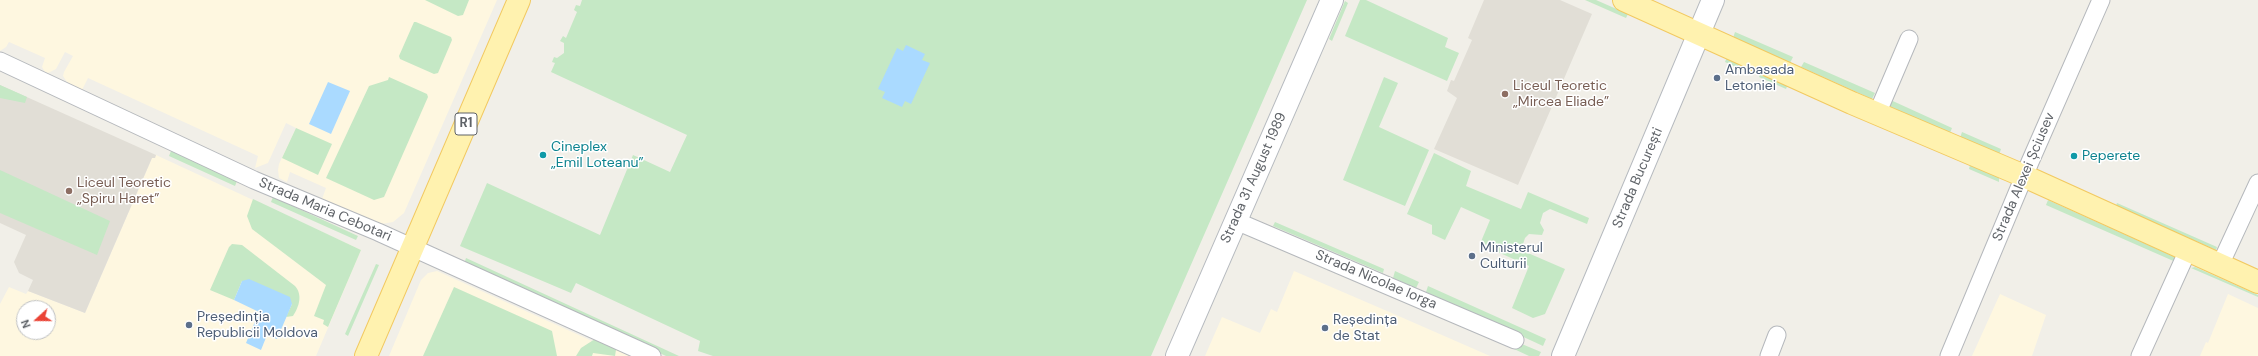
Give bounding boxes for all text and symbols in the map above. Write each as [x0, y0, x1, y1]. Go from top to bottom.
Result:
place label: Ambasada Letoniei [1725, 62, 1794, 94]
marker: Ambasada Letoniei [1712, 73, 1722, 83]
place label: Liceul Teoretic „Mircea Eliade” [1513, 78, 1609, 110]
marker: Liceul Teoretic „Mircea Eliade” [1500, 89, 1510, 99]
street label: Strada 31 August 1989 [1218, 110, 1290, 246]
street label: Strada Alexei Șciusev [1989, 110, 2059, 244]
road number: R1 [455, 113, 477, 135]
street label: Strada București [1609, 125, 1667, 231]
place label: Cineplex „Emil Loteanu” [551, 139, 644, 172]
place label: Peperete [2082, 148, 2140, 164]
marker: Cineplex „Emil Loteanu” [538, 150, 548, 160]
marker: Peperete [2069, 151, 2079, 161]
street label: Strada Maria Cebotari [256, 174, 394, 246]
place label: Liceul Teoretic „Spiru Haret” [77, 175, 171, 208]
marker: Liceul Teoretic „Spiru Haret” [64, 186, 74, 196]
place label: Ministerul Culturii [1480, 240, 1543, 272]
street label: Strada Nicolae Iorga [1313, 247, 1439, 313]
marker: Ministerul Culturii [1467, 251, 1477, 261]
north arrow [16, 300, 56, 340]
place label: Președinția Republicii Moldova [197, 309, 318, 342]
place label: Reședința de Stat [1333, 312, 1397, 344]
text: N [18, 318, 34, 330]
marker: Președinția Republicii Moldova [184, 320, 194, 330]
marker: Reședința de Stat [1320, 323, 1330, 333]

